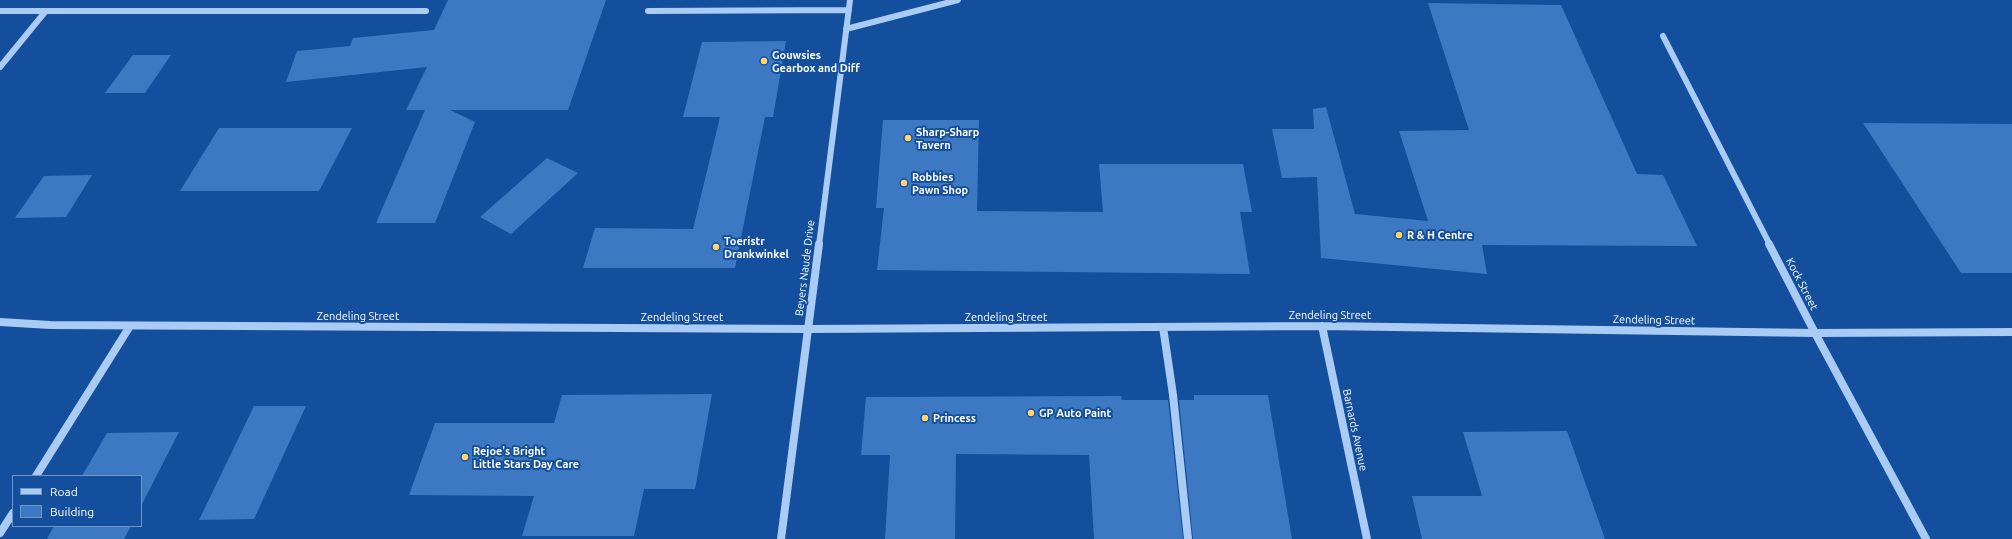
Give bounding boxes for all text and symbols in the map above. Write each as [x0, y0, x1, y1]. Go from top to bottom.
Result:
place label: Gouwsies Gearbox and Diff [772, 48, 860, 74]
marker: Gouwsies Gearbox and Diff [759, 56, 769, 66]
place label: Sharp-Sharp Tavern [916, 125, 979, 151]
marker: Sharp-Sharp Tavern [903, 133, 913, 143]
place label: Robbies Pawn Shop [912, 170, 968, 196]
marker: Robbies Pawn Shop [899, 178, 909, 188]
street label: Beyers Naude Drive [793, 219, 817, 317]
place label: R & H Centre [1407, 228, 1473, 242]
marker: R & H Centre [1394, 230, 1404, 240]
place label: Toeristr Drankwinkel [724, 234, 789, 260]
marker: Toeristr Drankwinkel [711, 242, 721, 252]
street label: Kock Street [1783, 256, 1821, 312]
street label: Zendeling Street [1289, 308, 1371, 322]
street label: Zendeling Street [317, 309, 399, 323]
street label: Zendeling Street [641, 310, 723, 324]
street label: Zendeling Street [965, 310, 1047, 324]
street label: Zendeling Street [1613, 313, 1695, 327]
street label: Barnards Avenue [1340, 388, 1370, 472]
place label: GP Auto Paint [1039, 406, 1111, 420]
marker: GP Auto Paint [1026, 408, 1036, 418]
place label: Princess [933, 411, 976, 425]
marker: Princess [920, 413, 930, 423]
place label: Rejoe's Bright Little Stars Day Care [473, 444, 579, 470]
marker: Rejoe's Bright Little Stars Day Care [460, 452, 470, 462]
legend [12, 475, 142, 527]
text: Road [50, 485, 78, 498]
text: Building [50, 505, 94, 518]

